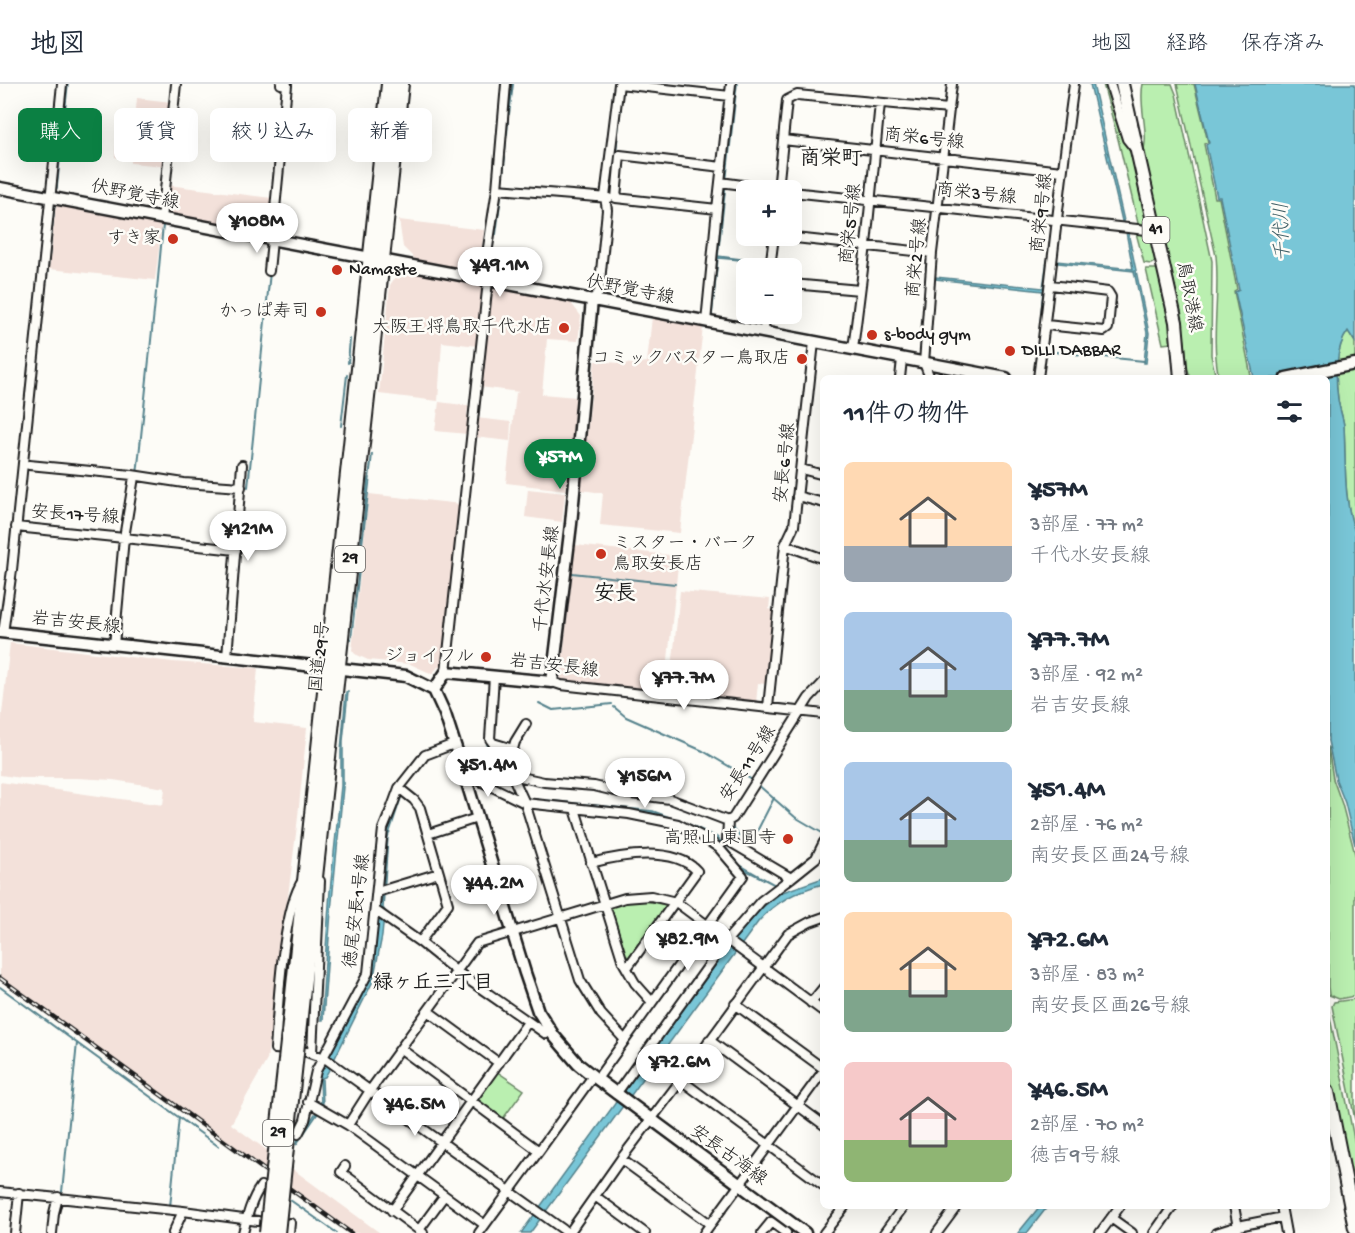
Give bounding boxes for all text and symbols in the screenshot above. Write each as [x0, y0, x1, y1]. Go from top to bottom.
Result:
text: 地図 [30, 30, 86, 63]
text: 地図 [1091, 33, 1133, 58]
text: 経路 [1166, 33, 1208, 58]
text: 保存済み [1241, 33, 1325, 58]
chip: 購入 [18, 108, 102, 162]
chip: 賃貸 [114, 108, 198, 162]
chip: 絞り込み [210, 108, 336, 162]
chip: 新着 [348, 108, 432, 162]
street label: 商栄6号線 [883, 124, 966, 155]
district label: 商栄町 [800, 146, 863, 173]
street label: 商栄9号線 [1027, 172, 1058, 254]
street label: 伏野覚寺線 [89, 176, 181, 215]
street label: 商栄3号線 [934, 179, 1018, 210]
map controls [736, 180, 802, 324]
button: + [736, 180, 802, 246]
street label: 商栄5号線 [836, 182, 867, 266]
water label: 千代川 [1270, 202, 1297, 262]
pin: ¥108M [215, 203, 299, 254]
text: ¥108M [230, 211, 284, 234]
street label: 商栄2号線 [903, 217, 932, 299]
road number: 41 [1142, 217, 1170, 243]
place label: すき家 [107, 228, 161, 250]
marker: すき家 [166, 232, 180, 246]
pin: ¥49.1M [451, 247, 549, 298]
text: ¥49.1M [472, 255, 529, 278]
button: − [736, 258, 802, 324]
street label: 鳥取港線 [1171, 259, 1206, 334]
place label: Namaste [349, 260, 417, 281]
marker: Namaste [330, 263, 344, 277]
street label: 伏野覚寺線 [584, 271, 676, 310]
place label: かっぱ寿司 [219, 301, 309, 323]
marker: かっぱ寿司 [314, 305, 328, 319]
place label: 大阪王将鳥取千代水店 [372, 317, 552, 339]
marker: 大阪王将鳥取千代水店 [557, 321, 571, 335]
place label: s-body gym [884, 325, 971, 346]
marker: s-body gym [865, 328, 879, 342]
place label: DILLI DABBAR [1021, 341, 1121, 362]
marker: DILLI DABBAR [1003, 344, 1017, 358]
place label: コミックバスター鳥取店 [592, 348, 790, 370]
marker: コミックバスター鳥取店 [795, 352, 809, 366]
icon: filters [1273, 395, 1306, 428]
text: 11件の物件 [844, 401, 969, 432]
street label: 安長6号線 [770, 421, 801, 504]
pin: ¥57M [524, 439, 596, 490]
text: ¥57M [538, 447, 582, 470]
text: ¥57M [1030, 476, 1087, 507]
icon: home [892, 486, 964, 558]
street label: 安長17号線 [30, 501, 120, 530]
pin: ¥121M [206, 511, 290, 562]
text: 3部屋 · 77 m² [1030, 515, 1144, 538]
text: ¥121M [223, 519, 273, 542]
street label: 千代水安長線 [530, 524, 565, 634]
place label: ミスター・バーク 鳥取安長店 [613, 534, 757, 576]
road number: 29 [335, 546, 365, 572]
text: 千代水安長線 [1030, 546, 1150, 569]
marker: ミスター・バーク 鳥取安長店 [594, 547, 608, 561]
district label: 安長 [594, 581, 636, 608]
street label: 岩吉安長線 [30, 608, 122, 639]
street label: 国道29号 [306, 620, 335, 694]
text: ¥77.7M [1030, 626, 1109, 657]
icon: home [892, 636, 964, 708]
place label: ジョイフル [385, 647, 474, 668]
marker: ジョイフル [479, 650, 493, 664]
street label: 岩吉安長線 [508, 650, 600, 683]
pin: ¥77.7M [635, 660, 733, 711]
text: 3部屋 · 92 m² [1030, 665, 1143, 688]
text: ¥77.7M [654, 668, 714, 691]
text: 岩吉安長線 [1030, 696, 1130, 719]
street label: 安長11号線 [716, 721, 781, 806]
pin: ¥51.4M [439, 747, 537, 798]
text: ¥51.4M [459, 755, 517, 778]
pin: ¥156M [603, 758, 687, 809]
text: ¥156M [619, 766, 671, 789]
text: ¥51.4M [1030, 776, 1105, 807]
icon: home [892, 786, 964, 858]
text: 2部屋 · 76 m² [1030, 815, 1143, 838]
place label: 高照山 東圓寺 [664, 828, 776, 850]
marker: 高照山 東圓寺 [781, 832, 795, 846]
text: 南安長区画24号線 [1030, 846, 1189, 869]
street label: 徳尾安長1号線 [340, 852, 375, 969]
pin: ¥44.2M [445, 865, 543, 916]
text: ¥44.2M [465, 873, 523, 896]
pin: ¥82.9M [639, 921, 737, 972]
text: ¥72.6M [1030, 926, 1108, 957]
text: ¥82.9M [658, 929, 718, 952]
icon: home [892, 936, 964, 1008]
text: 3部屋 · 83 m² [1030, 965, 1144, 988]
district label: 緑ヶ丘三丁目 [373, 972, 493, 996]
text: 南安長区画26号線 [1030, 996, 1190, 1019]
pin: ¥72.6M [631, 1044, 729, 1095]
text: ¥72.6M [650, 1052, 710, 1075]
text: ¥46.5M [1030, 1076, 1107, 1107]
pin: ¥46.5M [366, 1086, 464, 1137]
icon: home [892, 1086, 964, 1158]
text: ¥46.5M [385, 1094, 445, 1117]
text: 2部屋 · 70 m² [1030, 1115, 1144, 1138]
road number: 29 [263, 1120, 293, 1146]
street label: 安長古海線 [685, 1120, 771, 1191]
text: 徳吉9号線 [1030, 1146, 1120, 1169]

